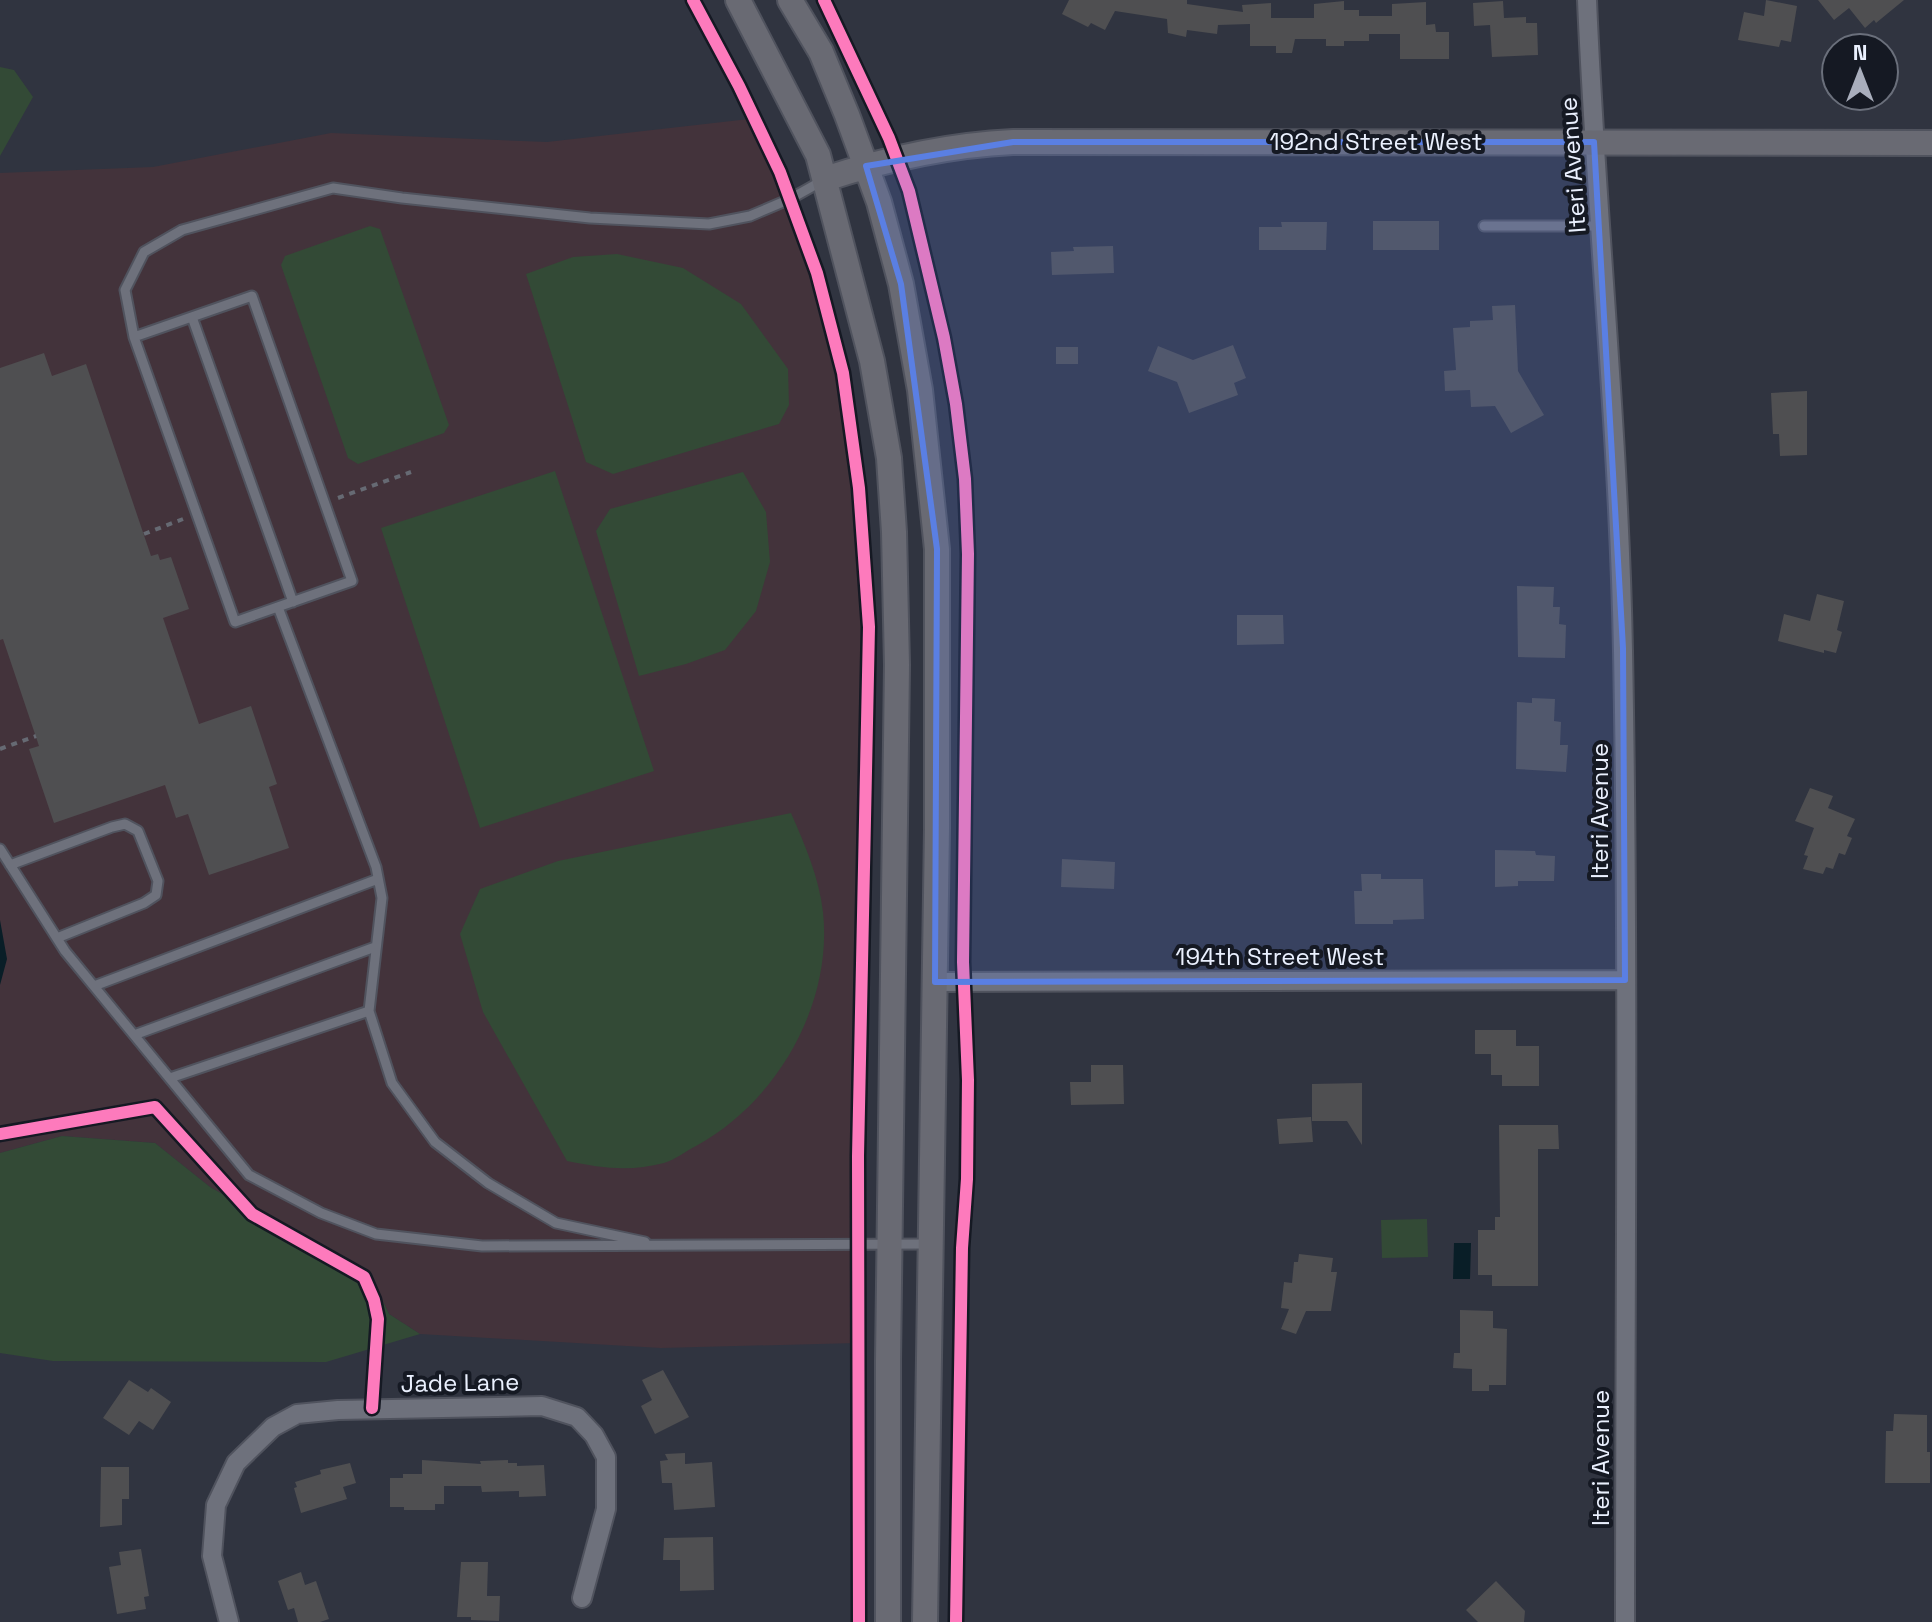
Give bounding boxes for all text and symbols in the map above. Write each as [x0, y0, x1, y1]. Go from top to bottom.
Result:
north arrow [1820, 32, 1900, 112]
text: N [1853, 38, 1867, 66]
street label: Iteri Avenue [1552, 96, 1593, 234]
street label: 192nd Street West [1269, 126, 1483, 157]
street label: Iteri Avenue [1584, 743, 1615, 879]
street label: 194th Street West [1175, 941, 1385, 972]
street label: Jade Lane [400, 1366, 520, 1399]
street label: Iteri Avenue [1585, 1390, 1616, 1526]

